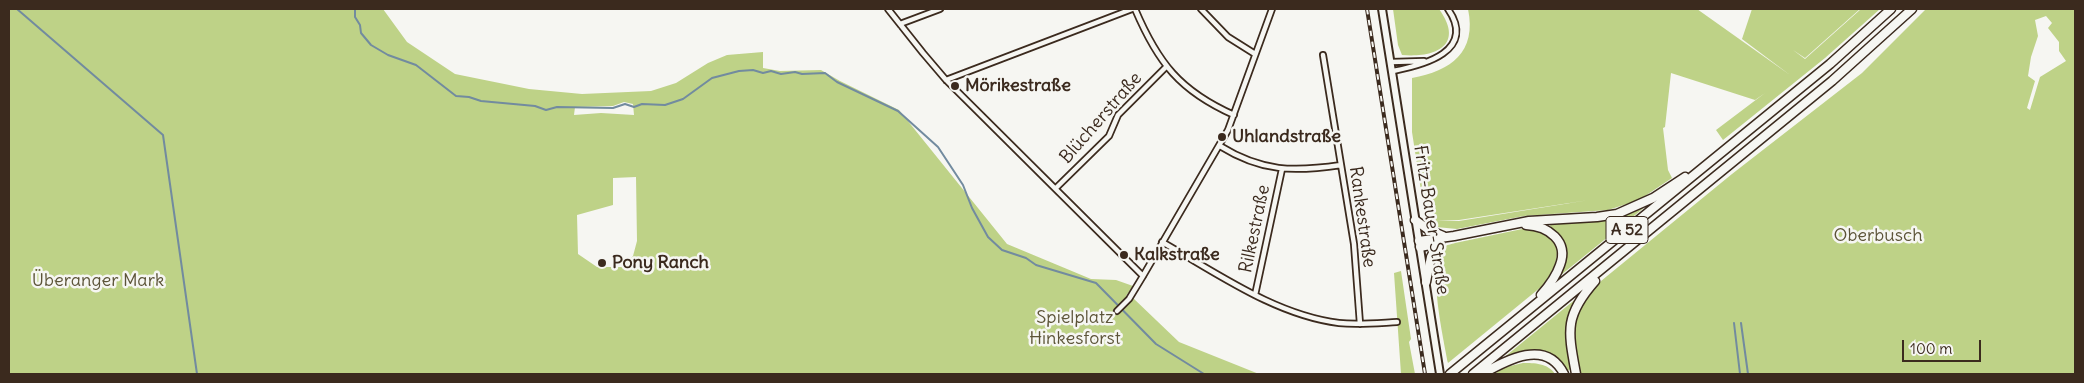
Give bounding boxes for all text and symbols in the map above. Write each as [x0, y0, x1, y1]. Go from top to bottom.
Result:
street label: Blücherstraße [1055, 68, 1147, 168]
place label: Mörikestraße [965, 75, 1071, 97]
marker: Mörikestraße [949, 80, 961, 92]
place label: Uhlandstraße [1232, 126, 1341, 148]
marker: Uhlandstraße [1216, 131, 1228, 143]
street label: Fritz-Bauer-Straße [1409, 144, 1453, 296]
street label: Rankestraße [1344, 165, 1380, 269]
street label: Rilkestraße [1235, 183, 1275, 275]
road number: A 52 [1606, 216, 1648, 244]
park label: Oberbusch [1833, 225, 1923, 247]
place label: Kalkstraße [1134, 244, 1220, 266]
marker: Kalkstraße [1118, 249, 1130, 261]
place label: Pony Ranch [612, 252, 709, 274]
marker: Pony Ranch [596, 257, 608, 269]
park label: Überanger Mark [32, 270, 164, 292]
park label: Spielplatz Hinkesforst [1029, 307, 1121, 350]
scale bar [1904, 330, 1983, 362]
text: 100 m [1910, 339, 1952, 358]

